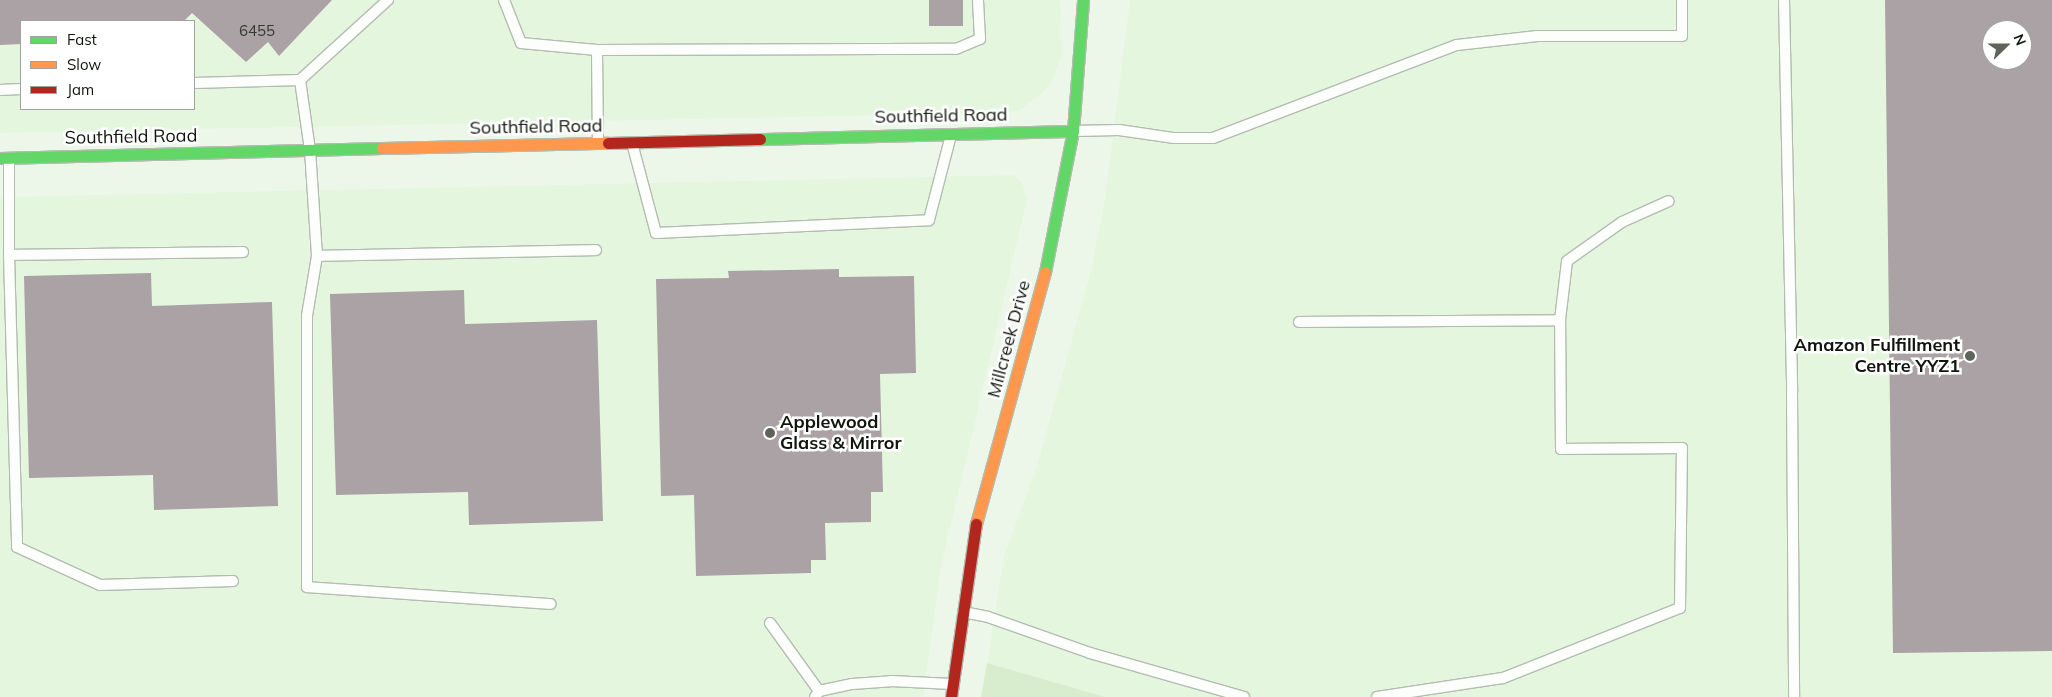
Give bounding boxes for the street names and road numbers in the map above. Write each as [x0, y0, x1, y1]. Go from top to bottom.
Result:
street label: Southfield Road [874, 104, 1008, 128]
street label: Southfield Road [469, 115, 603, 139]
street label: Southfield Road [64, 125, 198, 149]
street label: Millcreek Drive [983, 278, 1035, 400]

